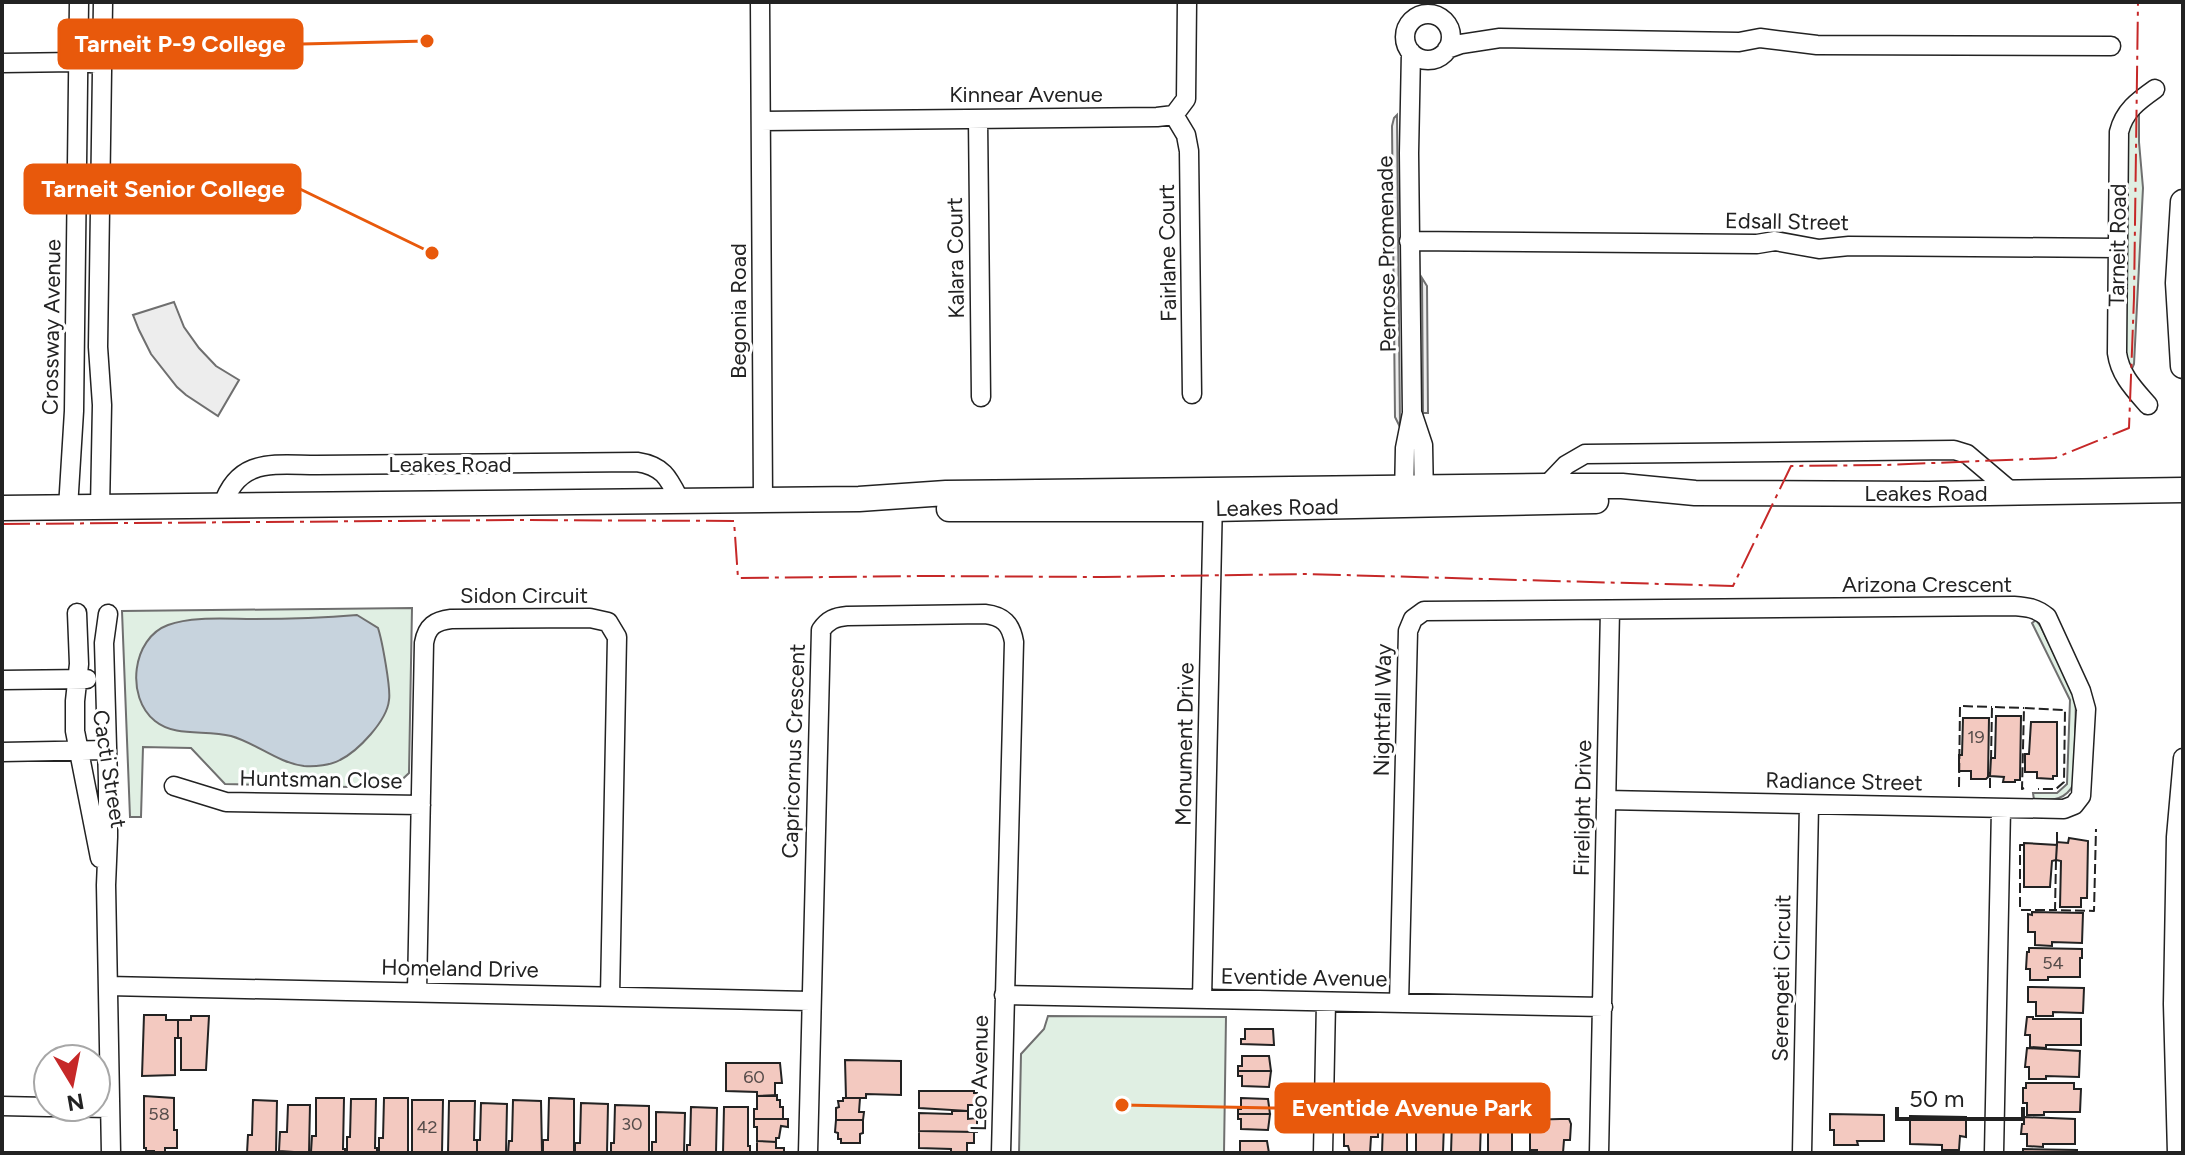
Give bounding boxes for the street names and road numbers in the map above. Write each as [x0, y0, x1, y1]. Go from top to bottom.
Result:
street label: Kinnear Avenue [949, 81, 1103, 108]
street label: Penrose Promenade [1371, 155, 1402, 353]
street label: Tarneit Road [2103, 183, 2132, 307]
street label: Fairlane Court [1153, 184, 1182, 322]
street label: Kalara Court [941, 197, 970, 319]
street label: Edsall Street [1725, 207, 1849, 236]
street label: Crossway Avenue [36, 239, 67, 415]
street label: Begonia Road [725, 243, 752, 379]
street label: Leakes Road [388, 451, 512, 478]
street label: Leakes Road [1864, 480, 1988, 507]
street label: Leakes Road [1215, 493, 1339, 522]
street label: Arizona Crescent [1842, 571, 2012, 598]
street label: Sidon Circuit [460, 582, 588, 609]
street label: Capricornus Crescent [776, 643, 811, 859]
street label: Nightfall Way [1368, 643, 1397, 777]
street label: Monument Drive [1170, 662, 1199, 826]
street label: Cacti Street [87, 708, 132, 830]
street label: Firelight Drive [1568, 740, 1597, 876]
street label: Huntsman Close [239, 765, 403, 794]
street label: Radiance Street [1765, 767, 1923, 796]
street label: Serengeti Circuit [1767, 894, 1796, 1062]
street label: Homeland Drive [381, 954, 539, 983]
street label: Eventide Avenue [1220, 963, 1388, 992]
street label: Leo Avenue [965, 1015, 994, 1131]

